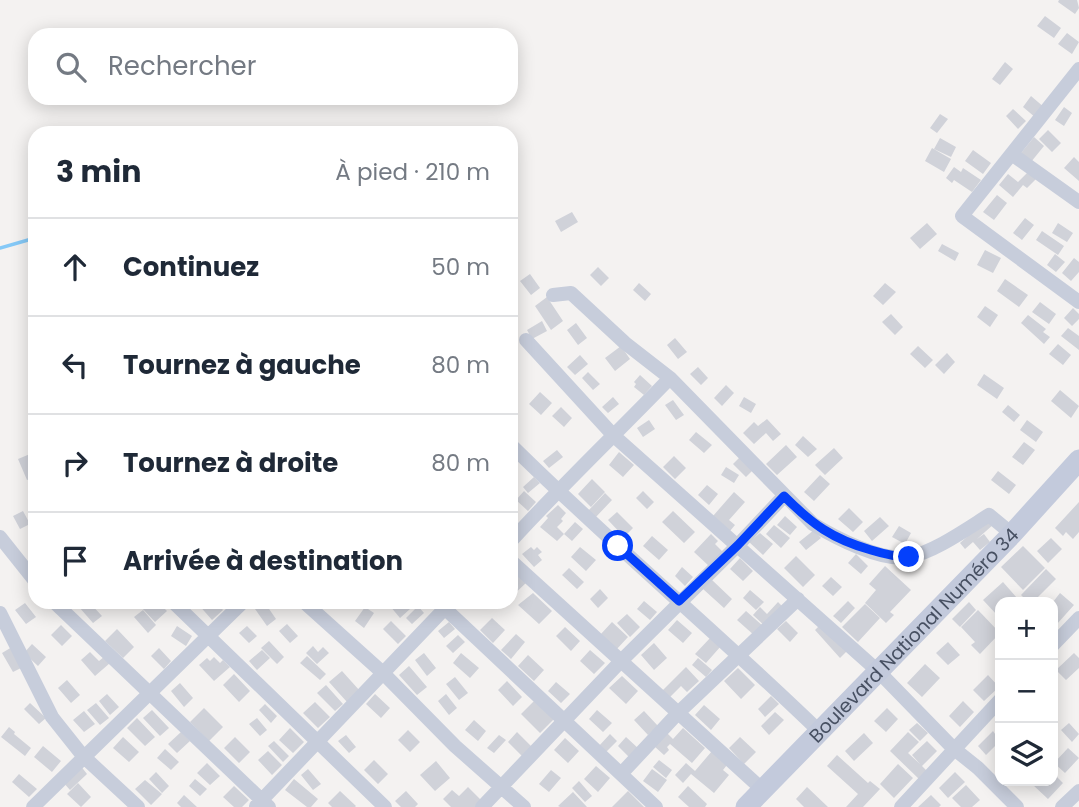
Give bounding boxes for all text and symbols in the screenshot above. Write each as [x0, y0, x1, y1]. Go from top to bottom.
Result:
search box [28, 28, 518, 105]
icon: search [52, 48, 90, 86]
text: Rechercher [108, 48, 256, 84]
text: 3 min [56, 150, 141, 193]
text: À pied · 210 m [335, 156, 490, 188]
icon: ahead [56, 248, 94, 286]
text: Continuez [123, 249, 259, 285]
text: 50 m [431, 251, 490, 283]
icon: left [56, 346, 94, 384]
text: Tournez à gauche [123, 347, 361, 383]
text: 80 m [431, 349, 490, 381]
icon: right [56, 444, 94, 482]
text: Tournez à droite [123, 445, 338, 481]
text: 80 m [431, 447, 490, 479]
street label: Boulevard National Numéro 34 [803, 522, 1024, 748]
route start [602, 530, 633, 561]
route end [893, 541, 924, 572]
icon: arrive [56, 542, 94, 580]
text: Arrivée à destination [123, 543, 403, 579]
map controls [995, 597, 1058, 786]
button: + [995, 597, 1058, 660]
button: − [995, 660, 1058, 723]
button: layers [995, 723, 1058, 786]

